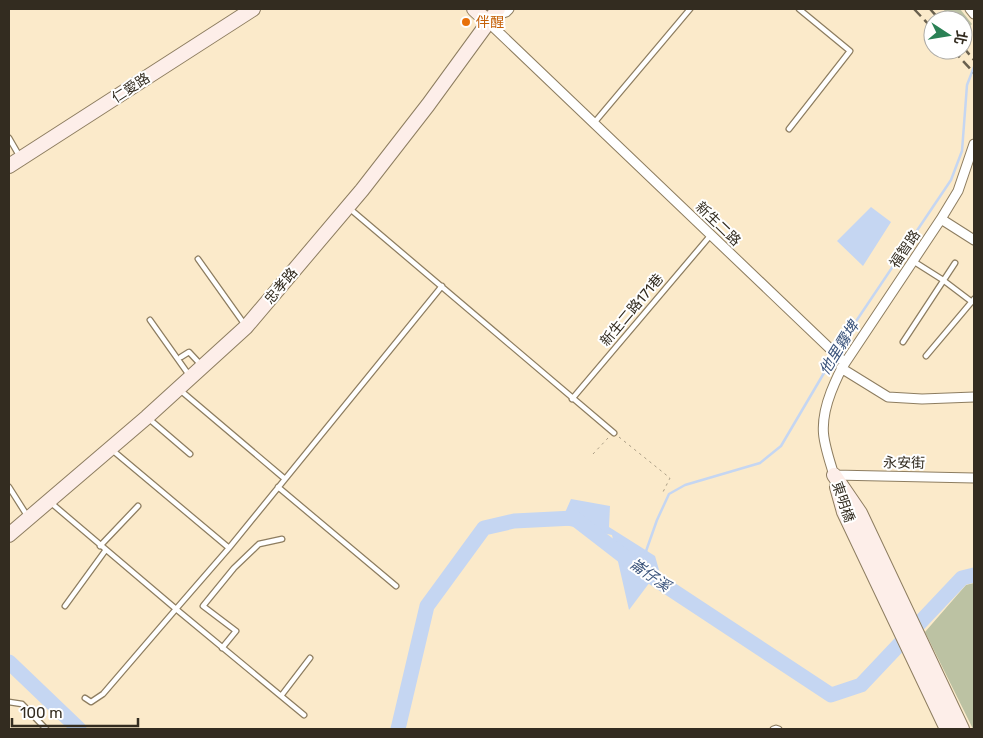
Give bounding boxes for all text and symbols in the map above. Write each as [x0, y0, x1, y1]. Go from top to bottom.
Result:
north arrow [923, 10, 973, 60]
place label: 伴醒 [476, 14, 504, 31]
marker: 伴醒 [460, 16, 472, 28]
text: 北 [950, 29, 970, 46]
street label: 仁愛路 [109, 69, 153, 107]
street label: 新生二路 [692, 198, 744, 250]
street label: 福智路 [886, 227, 924, 271]
street label: 忠孝路 [261, 264, 301, 308]
street label: 新生二路171巷 [597, 270, 667, 350]
water label: 他里霧埤 [815, 316, 864, 378]
street label: 永安街 [883, 454, 925, 472]
street label: 東明橋 [828, 479, 858, 525]
water label: 崙仔溪 [626, 555, 675, 596]
scale bar [12, 696, 139, 728]
text: 100 m [20, 704, 62, 722]

